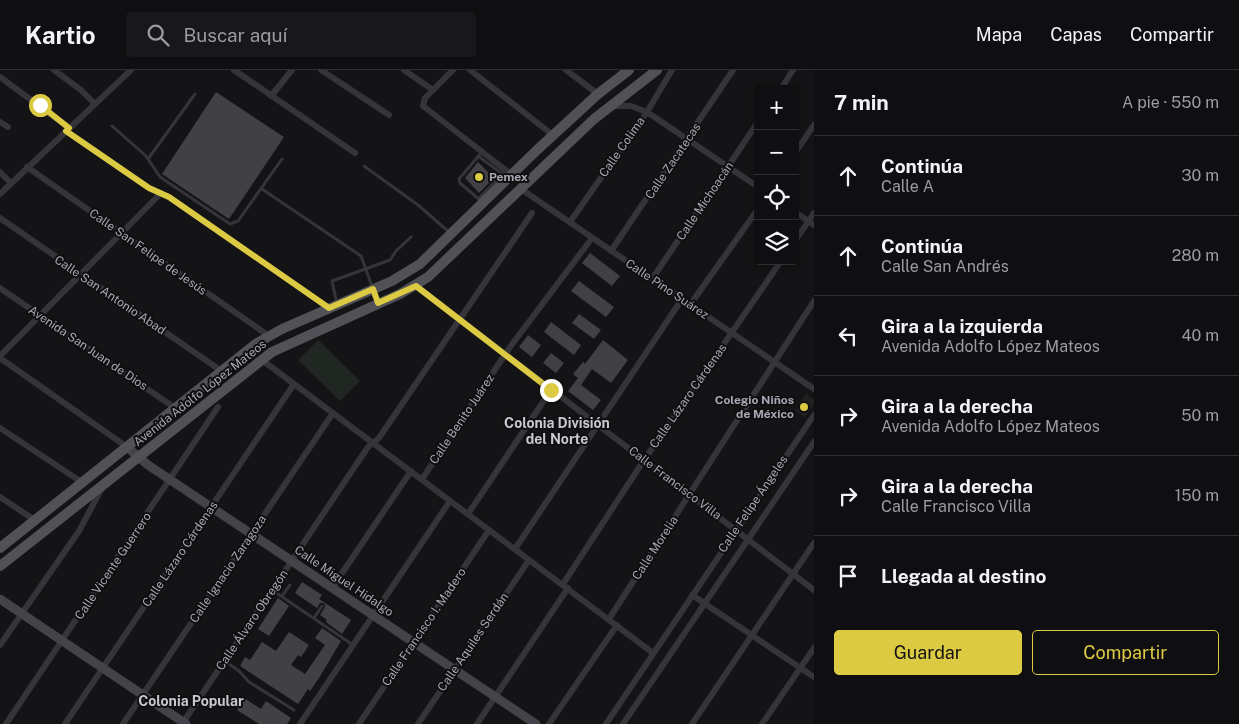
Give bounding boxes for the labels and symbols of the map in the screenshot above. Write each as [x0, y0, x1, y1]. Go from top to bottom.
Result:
route start [29, 94, 52, 117]
street label: Calle Colima [596, 114, 648, 180]
street label: Calle Zacatecas [642, 120, 704, 202]
street label: Calle Michoacán [674, 159, 736, 243]
place label: Pemex [489, 170, 528, 184]
marker: Pemex [473, 171, 485, 183]
street label: Calle San Felipe de Jesús [87, 206, 209, 298]
street label: Calle San Antonio Abad [52, 253, 168, 337]
street label: Calle Pino Suárez [623, 256, 711, 322]
street label: Avenida San Juan de Dios [26, 303, 150, 393]
street label: Avenida Adolfo López Mateos [131, 337, 269, 449]
street label: Calle Lázaro Cárdenas [647, 341, 729, 451]
street label: Calle Benito Juárez [427, 371, 497, 467]
route end [540, 379, 563, 402]
place label: Colegio Niños de México [715, 393, 794, 421]
marker: Colegio Niños de México [798, 401, 810, 413]
district label: Colonia División del Norte [504, 415, 610, 447]
street label: Calle Francisco Villa [626, 444, 724, 522]
street label: Calle Felipe Ángeles [715, 453, 791, 555]
street label: Calle Lázaro Cárdenas [139, 499, 221, 609]
street label: Calle Vicente Guerrero [72, 510, 154, 622]
street label: Calle Ignacio Zaragoza [187, 513, 269, 625]
street label: Calle Morelia [629, 514, 681, 582]
street label: Calle Miguel Hidalgo [292, 543, 396, 619]
street label: Calle Francisco I. Madero [379, 565, 469, 689]
street label: Calle Álvaro Obregón [213, 567, 291, 673]
street label: Calle Aquiles Serdán [435, 590, 511, 694]
district label: Colonia Popular [138, 693, 244, 709]

